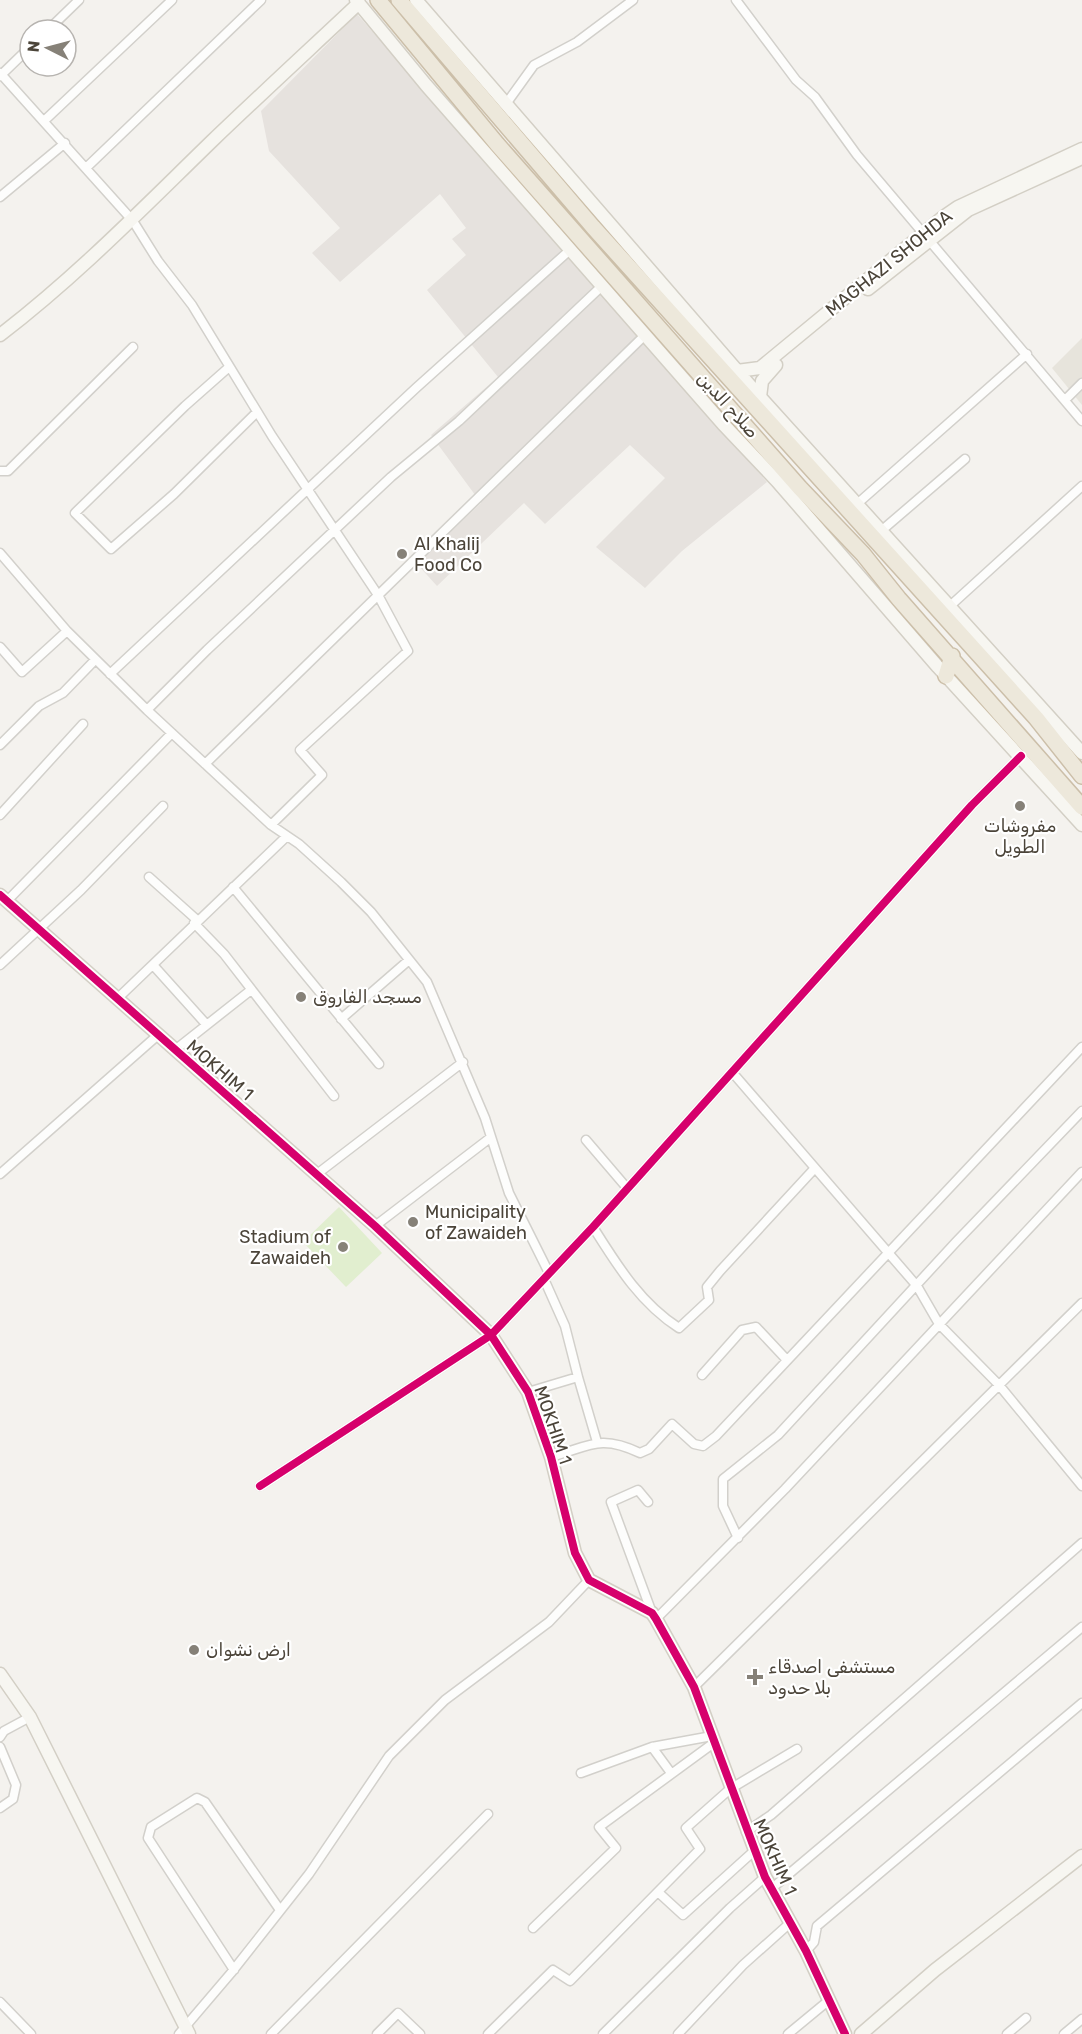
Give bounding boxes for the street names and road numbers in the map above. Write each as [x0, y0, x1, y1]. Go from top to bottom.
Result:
street label: MAGHAZI SHOHDA [821, 205, 957, 321]
street label: صلاح الدين [692, 367, 763, 443]
street label: MOKHIM 1 [182, 1035, 258, 1105]
street label: MOKHIM 1 [529, 1383, 577, 1467]
street label: MOKHIM 1 [748, 1815, 802, 1899]

